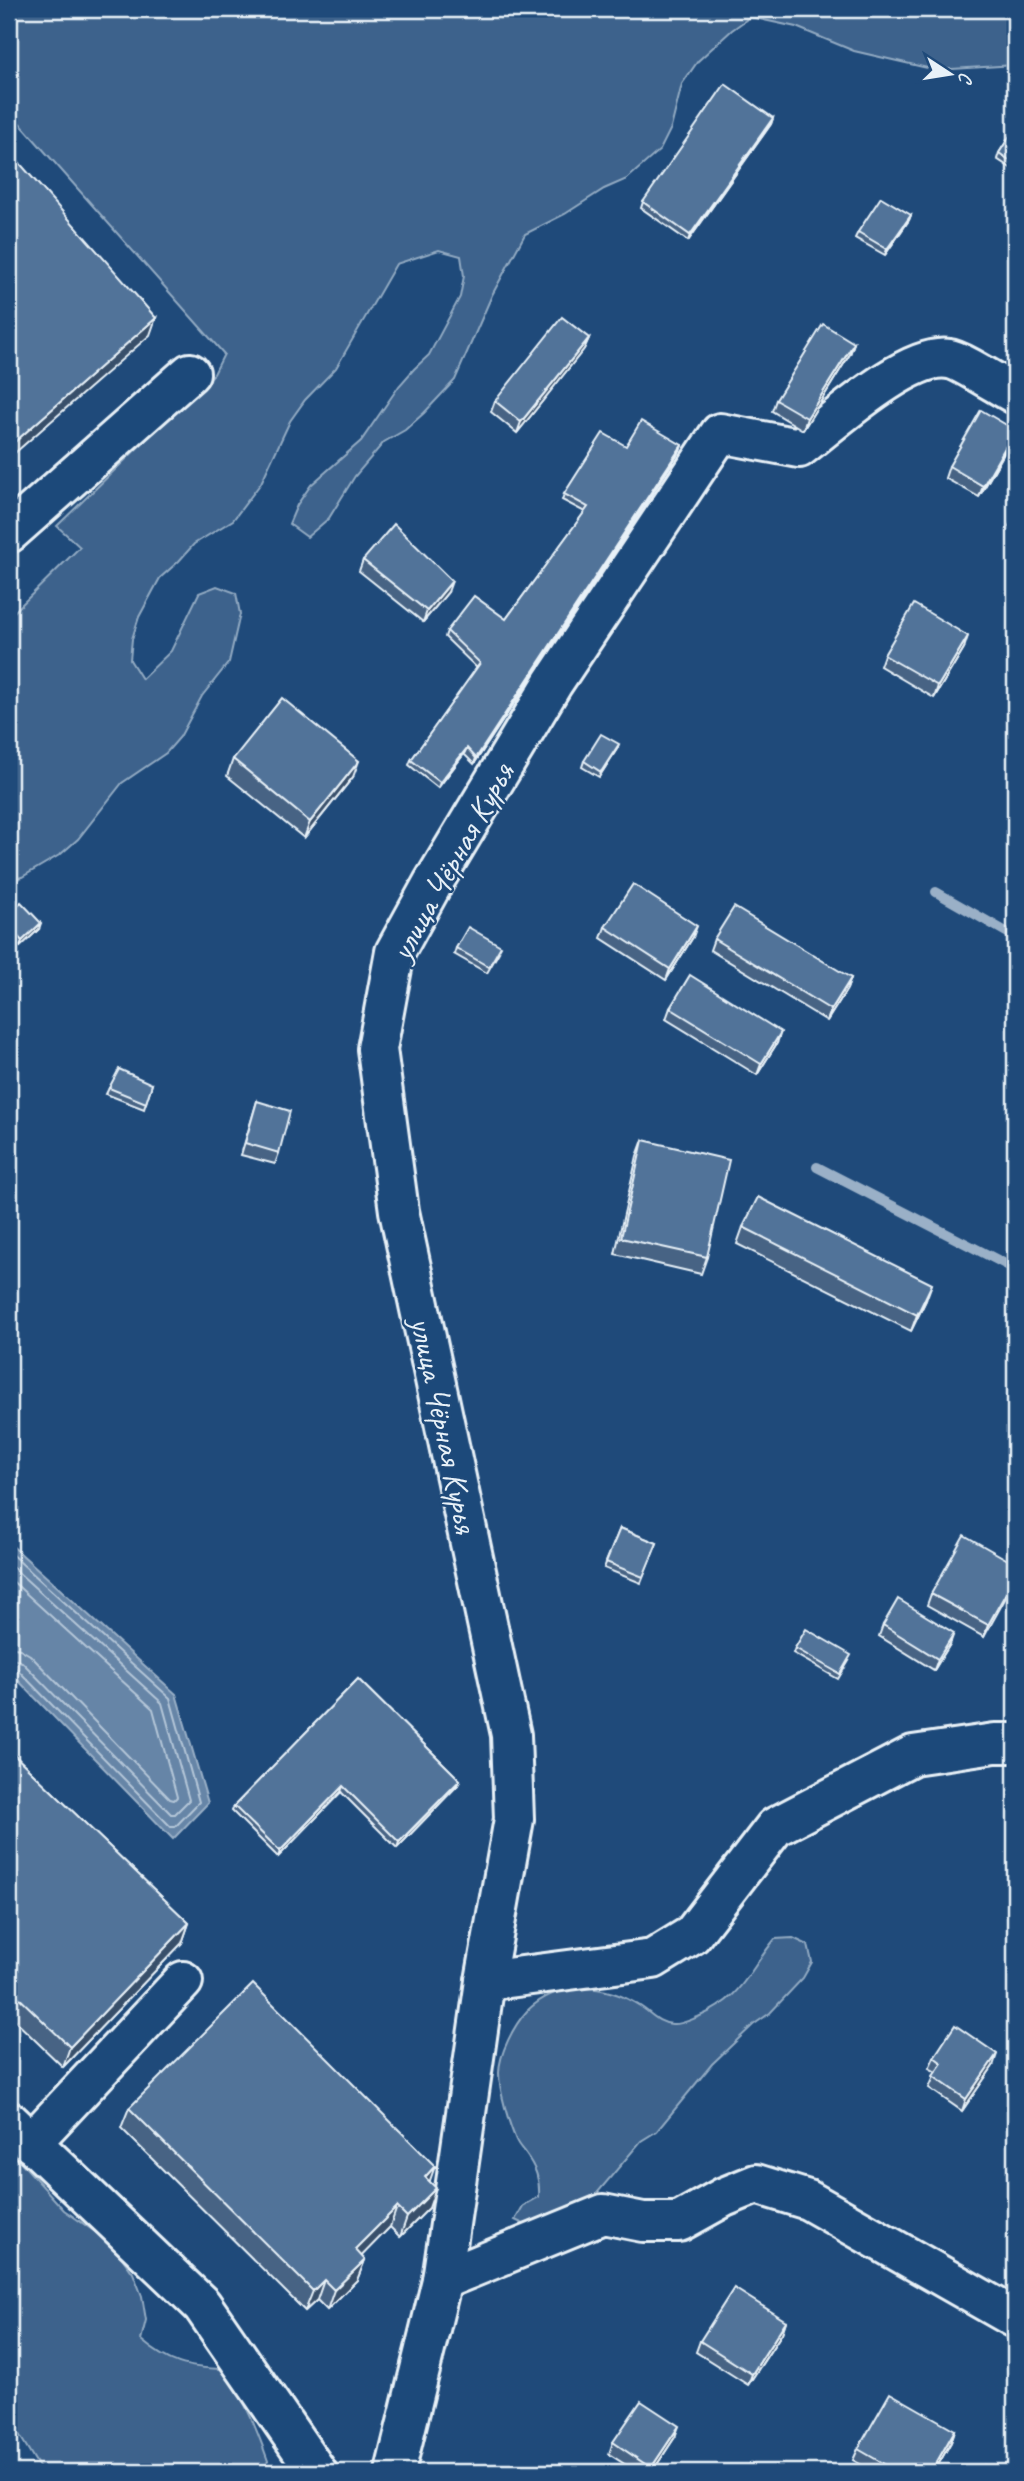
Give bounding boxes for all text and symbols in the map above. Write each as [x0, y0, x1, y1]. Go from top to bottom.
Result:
north arrow [916, 38, 986, 108]
text: С [952, 70, 978, 87]
street label: улица Чёрная Курья [379, 754, 524, 969]
street label: улица Чёрная Курья [400, 1311, 488, 1538]

